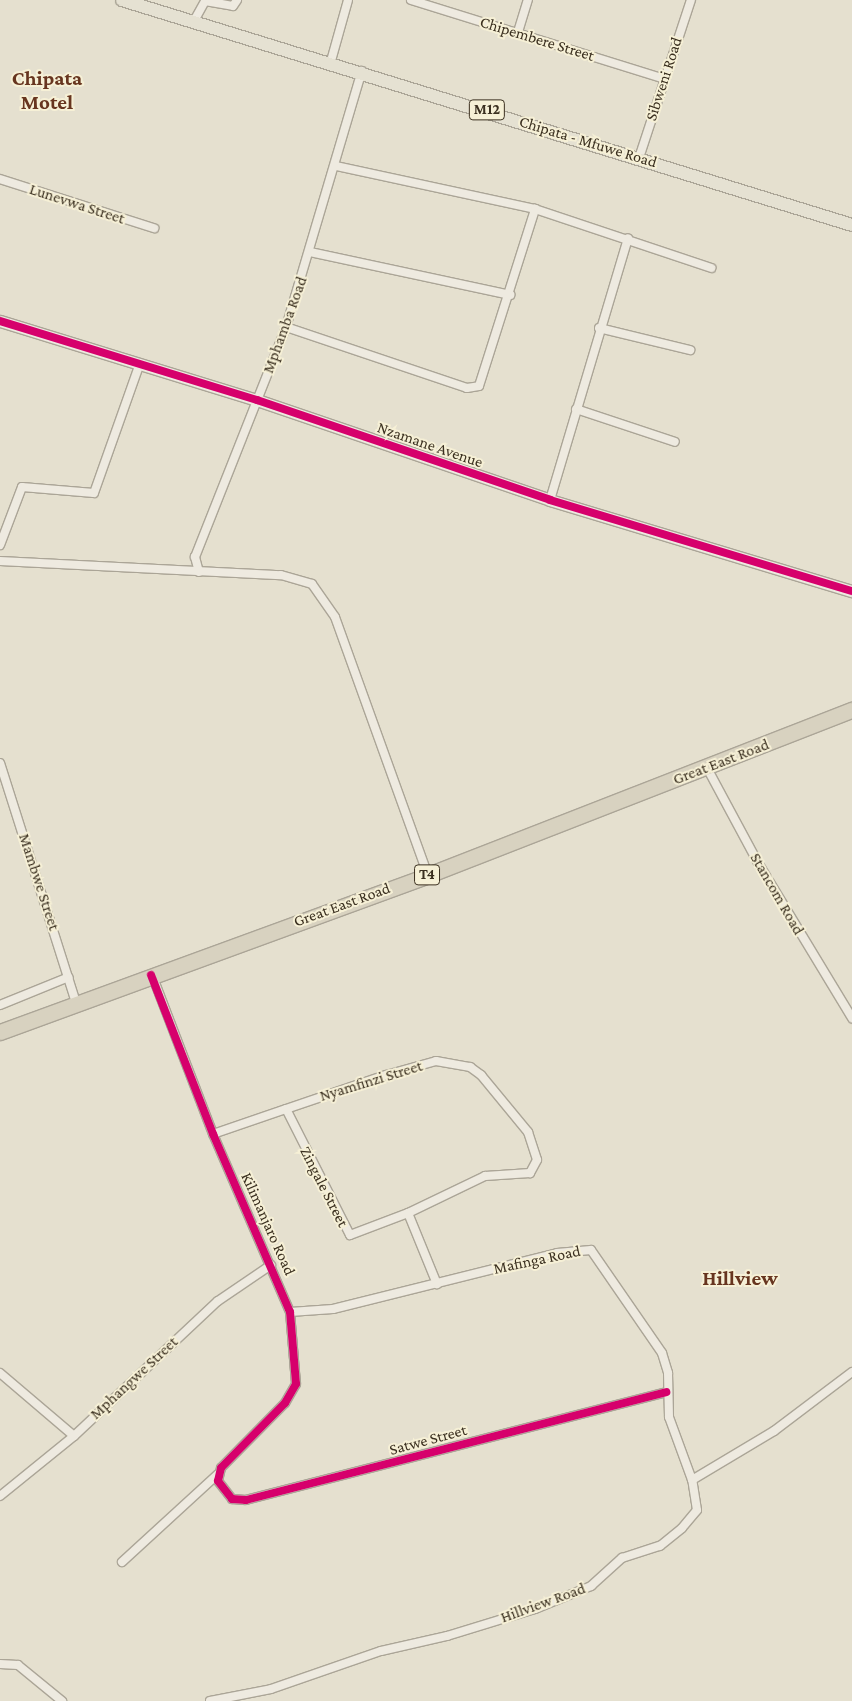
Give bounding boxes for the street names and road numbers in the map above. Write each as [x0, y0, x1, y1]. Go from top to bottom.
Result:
street label: Chipembere Street [477, 12, 597, 66]
street label: Sibweni Road [641, 35, 687, 123]
road number: M12 [468, 98, 506, 122]
street label: Chipata - Mfuwe Road [517, 112, 659, 172]
street label: Lunevwa Street [27, 180, 127, 228]
street label: Mphamba Road [259, 274, 311, 376]
street label: Nzamane Avenue [375, 418, 485, 472]
street label: Great East Road [670, 735, 772, 789]
street label: Mambwe Street [14, 831, 64, 933]
street label: Stancom Road [746, 850, 808, 938]
road number: T4 [413, 862, 441, 888]
street label: Great East Road [291, 879, 393, 931]
street label: Nyamfinzi Street [317, 1056, 425, 1106]
street label: Zingale Street [295, 1143, 353, 1231]
street label: Kilimanjaro Road [237, 1170, 299, 1278]
street label: Mafinga Road [492, 1241, 582, 1279]
street label: Mphangwe Street [86, 1332, 182, 1424]
street label: Satwe Street [387, 1420, 469, 1460]
street label: Hillview Road [498, 1579, 588, 1627]

